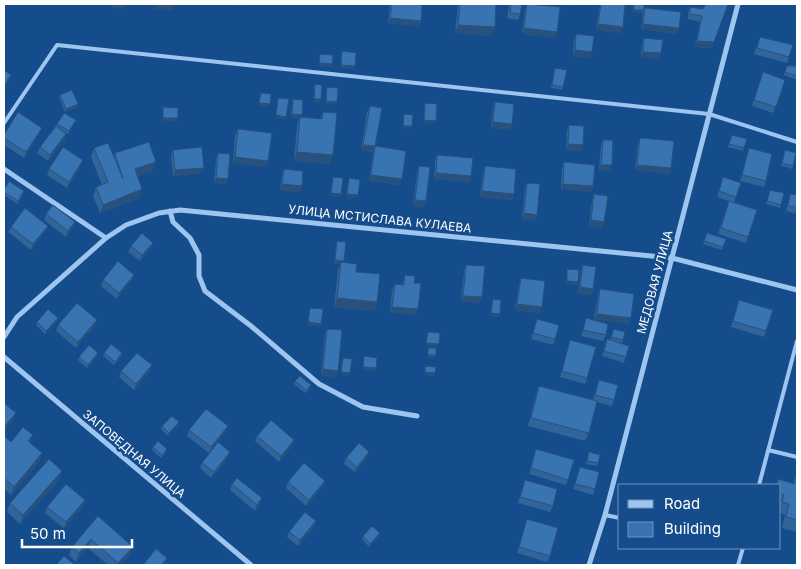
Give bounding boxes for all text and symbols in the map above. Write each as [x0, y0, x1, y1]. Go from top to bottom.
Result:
street label: УЛИЦА МСТИСЛАВА КУЛАЕВА [288, 201, 472, 236]
street label: МЕДОВАЯ УЛИЦА [633, 228, 676, 335]
street label: ЗАПОВЕДНАЯ УЛИЦА [80, 406, 189, 501]
legend [618, 484, 781, 549]
text: Road [664, 494, 700, 513]
scale bar [22, 516, 132, 548]
text: Building [664, 519, 721, 538]
text: 50 m [30, 524, 66, 543]

